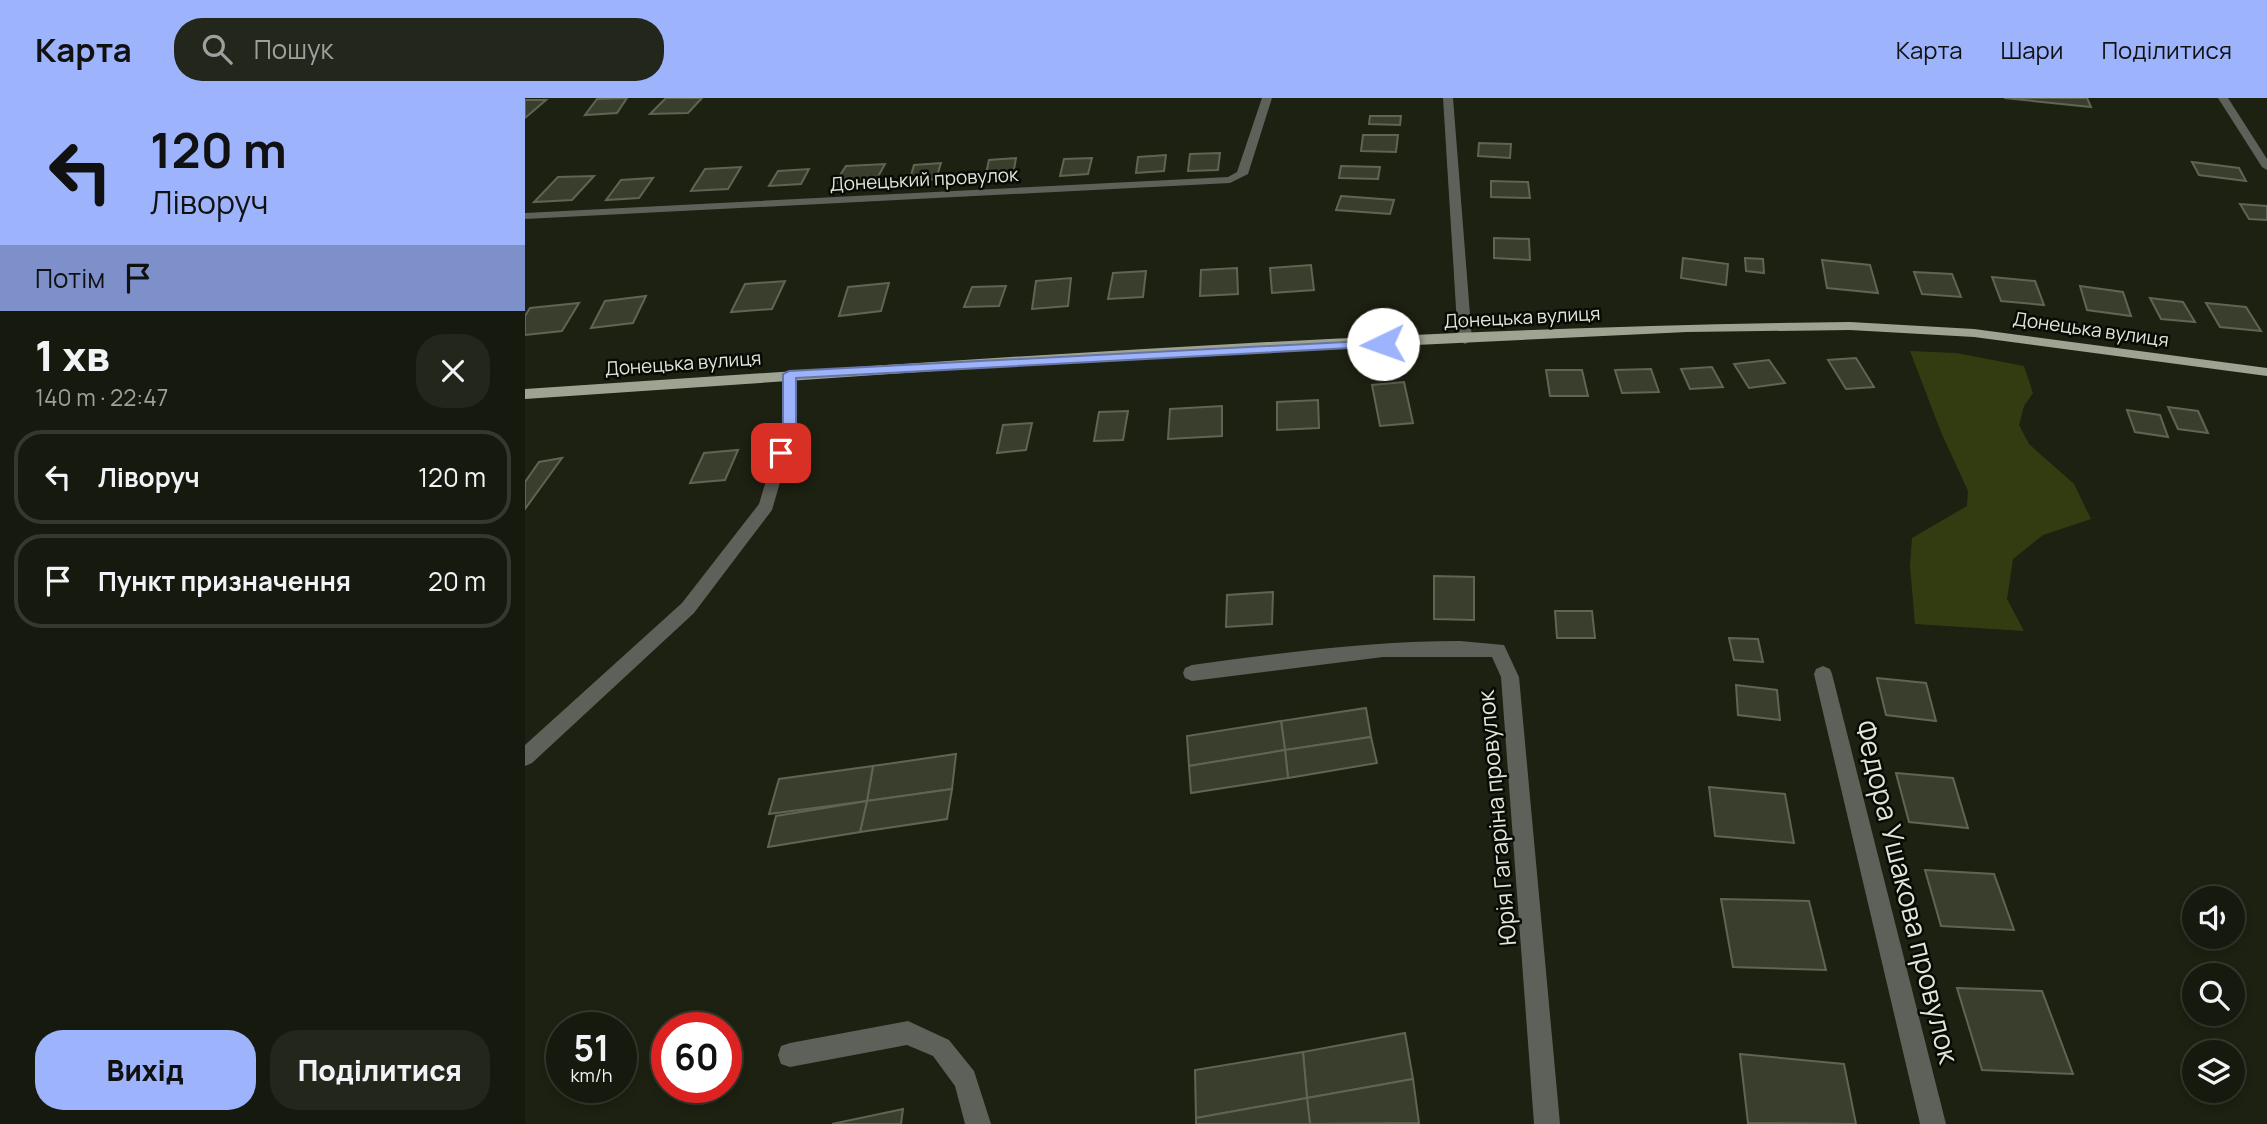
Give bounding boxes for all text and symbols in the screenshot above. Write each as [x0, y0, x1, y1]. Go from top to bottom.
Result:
search box [174, 18, 664, 81]
text: Карта [35, 27, 132, 72]
icon: search [198, 30, 236, 68]
text: Пошук [254, 31, 334, 67]
text: Карта [1896, 33, 1963, 66]
text: Шари [2001, 33, 2063, 66]
text: Поділитися [2101, 33, 2232, 66]
text: 120 m [150, 116, 287, 183]
icon: left [35, 126, 126, 217]
street label: Донецький провулок [829, 161, 1020, 197]
text: Ліворуч [150, 180, 269, 224]
icon: arrive [119, 259, 157, 297]
text: Потім [35, 260, 105, 296]
street label: Донецька вулиця [1443, 300, 1601, 334]
street label: Донецька вулиця [2011, 305, 2171, 353]
position arrow [1346, 307, 1420, 381]
text: 1 хв [35, 326, 110, 384]
button: close [416, 334, 490, 408]
street label: Донецька вулиця [604, 345, 762, 381]
text: 140 m · 22:47 [35, 381, 168, 413]
pin [751, 423, 811, 483]
icon: arrive [762, 434, 800, 472]
icon: left [39, 458, 77, 496]
text: Ліворуч [98, 459, 200, 495]
text: 120 m [418, 459, 486, 495]
icon: arrive [39, 562, 77, 600]
text: Пункт призначення [98, 563, 351, 599]
text: 20 m [428, 563, 486, 599]
street label: Юрія Гагаріна провулок [1469, 688, 1523, 947]
street label: Федора Ушакова провулок [1847, 716, 1969, 1068]
map controls [2182, 886, 2245, 1103]
button: sound [2182, 886, 2245, 949]
button: search [2182, 963, 2245, 1026]
speed limit sign: 60 [651, 1012, 742, 1103]
text: 51 [574, 1024, 609, 1072]
button: Вихід [35, 1030, 256, 1110]
button: Поділитися [270, 1030, 490, 1110]
button: layers [2182, 1040, 2245, 1103]
text: km/h [571, 1063, 612, 1087]

